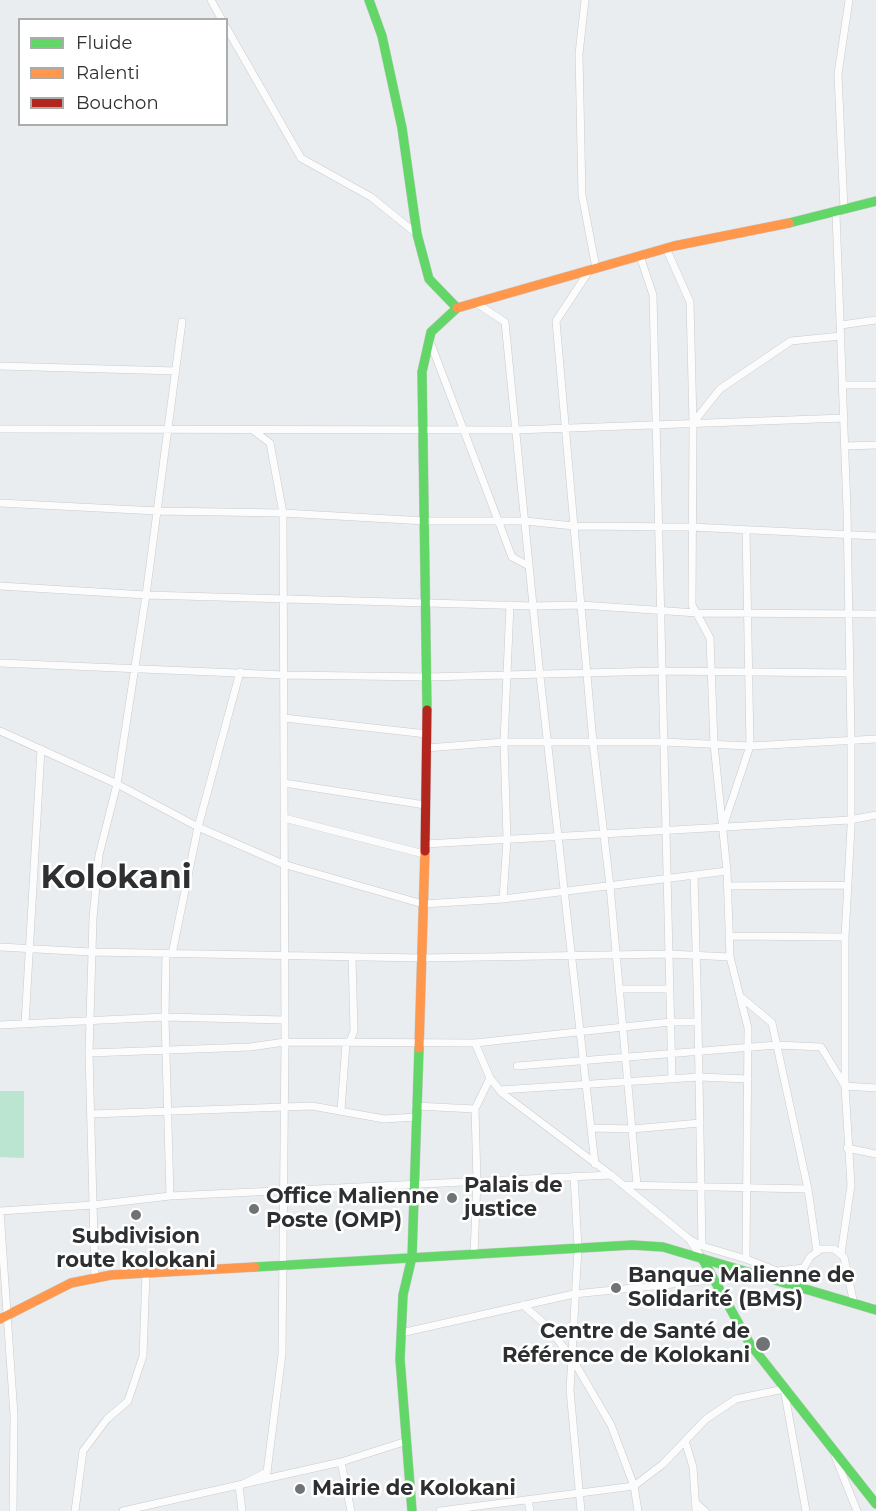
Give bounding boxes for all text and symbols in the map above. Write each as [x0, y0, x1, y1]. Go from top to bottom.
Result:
legend [18, 18, 228, 126]
text: Fluide [76, 32, 132, 54]
text: Ralenti [76, 62, 140, 84]
text: Bouchon [76, 92, 159, 114]
district label: Kolokani [40, 858, 192, 898]
place label: Palais de justice [464, 1173, 562, 1223]
place label: Office Malienne Poste (OMP) [266, 1184, 439, 1234]
marker: Palais de justice [445, 1191, 459, 1205]
marker: Office Malienne Poste (OMP) [247, 1202, 261, 1216]
marker: Subdivision route kolokani [129, 1208, 143, 1222]
place label: Subdivision route kolokani [56, 1224, 216, 1274]
place label: Banque Malienne de Solidarité (BMS) [628, 1263, 855, 1313]
marker: Banque Malienne de Solidarité (BMS) [609, 1281, 623, 1295]
place label: Centre de Santé de Référence de Kolokani [502, 1319, 750, 1369]
marker: Centre de Santé de Référence de Kolokani [754, 1335, 772, 1353]
place label: Mairie de Kolokani [312, 1476, 516, 1502]
marker: Mairie de Kolokani [293, 1482, 307, 1496]

